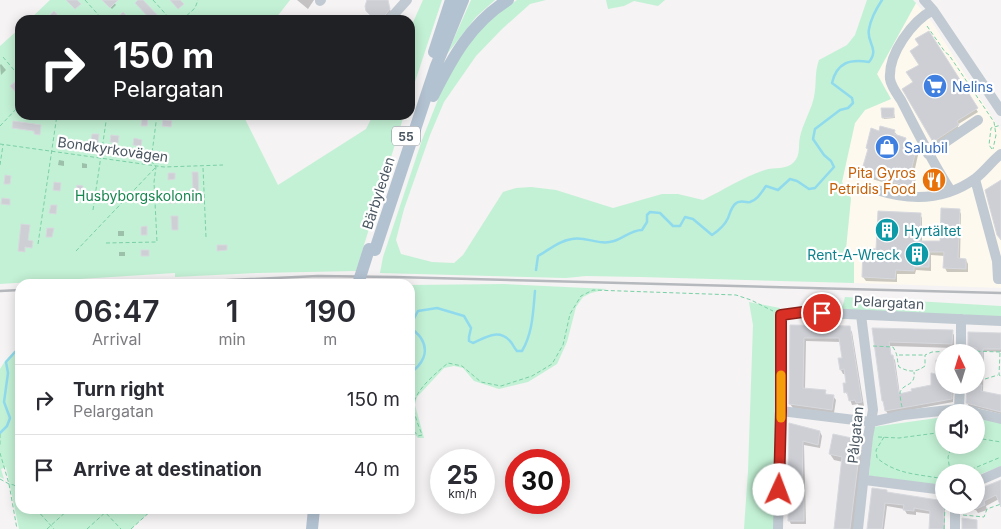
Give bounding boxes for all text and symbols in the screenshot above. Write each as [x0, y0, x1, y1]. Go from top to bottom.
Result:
text: 150 m [113, 34, 214, 76]
icon: right [30, 35, 95, 100]
supermarket icon: Nelins [922, 73, 948, 99]
text: Pelargatan [113, 76, 224, 102]
place label: Nelins [952, 78, 993, 95]
road number: 55 [392, 126, 420, 146]
street label: Bondkyrkovägen [57, 133, 169, 165]
shop icon: Salubil [874, 134, 900, 160]
place label: Salubil [904, 139, 948, 156]
street label: Bärbyleden [358, 155, 398, 231]
place label: Pita Gyros Petridis Food [829, 164, 916, 197]
restaurant icon: Pita Gyros Petridis Food [921, 167, 947, 193]
park label: Husbyborgskolonin [75, 187, 203, 204]
building icon: Hyrtältet [874, 217, 900, 243]
place label: Hyrtältet [904, 222, 962, 239]
building icon: Rent-A-Wreck [904, 241, 930, 267]
place label: Rent-A-Wreck [807, 246, 900, 263]
pin [801, 292, 843, 334]
street label: Pelargatan [853, 292, 925, 312]
text: 06:47 [74, 293, 160, 329]
text: 1 [226, 293, 238, 329]
text: 190 [305, 293, 356, 329]
icon: arrive [808, 299, 836, 327]
text: Arrival [92, 329, 141, 349]
text: min [218, 329, 246, 349]
text: m [323, 329, 337, 349]
north arrow [935, 344, 985, 394]
map controls [935, 344, 985, 514]
text: Turn right [73, 378, 164, 401]
icon: right [30, 386, 58, 414]
text: 150 m [347, 388, 400, 411]
text: Pelargatan [73, 401, 154, 421]
button: sound [935, 404, 985, 454]
street label: Pålgatan [844, 406, 866, 464]
speed limit sign: 30 [505, 449, 570, 514]
icon: arrive [30, 456, 58, 484]
text: Arrive at destination [73, 458, 262, 481]
text: 40 m [354, 458, 400, 481]
text: 25 [447, 460, 478, 490]
position arrow [752, 463, 804, 515]
button: search [935, 464, 985, 514]
text: km/h [448, 486, 477, 501]

